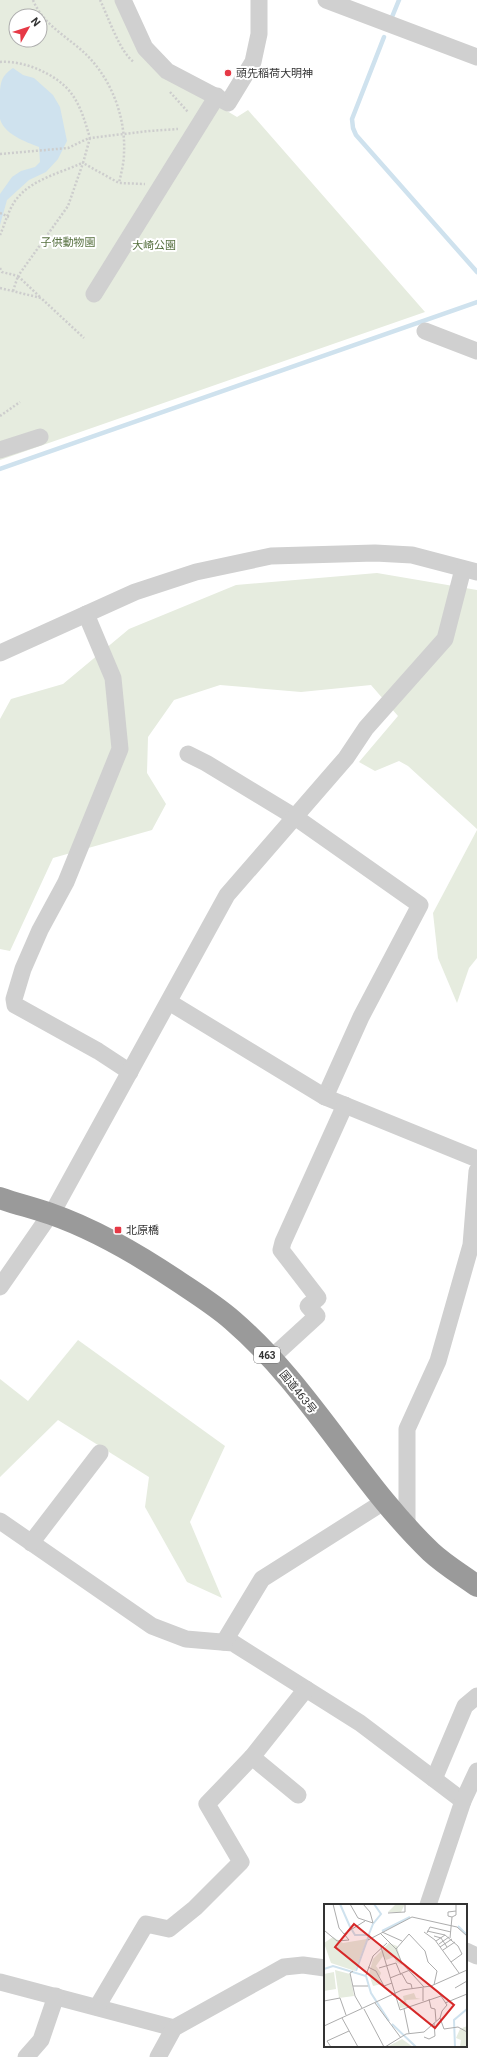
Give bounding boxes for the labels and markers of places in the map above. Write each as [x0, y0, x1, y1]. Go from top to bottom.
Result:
place label: 頭先稲荷大明神 [236, 67, 313, 80]
marker: 頭先稲荷大明神 [223, 68, 233, 78]
place label: 北原橋 [126, 1224, 159, 1237]
marker: 北原橋 [113, 1225, 123, 1235]

